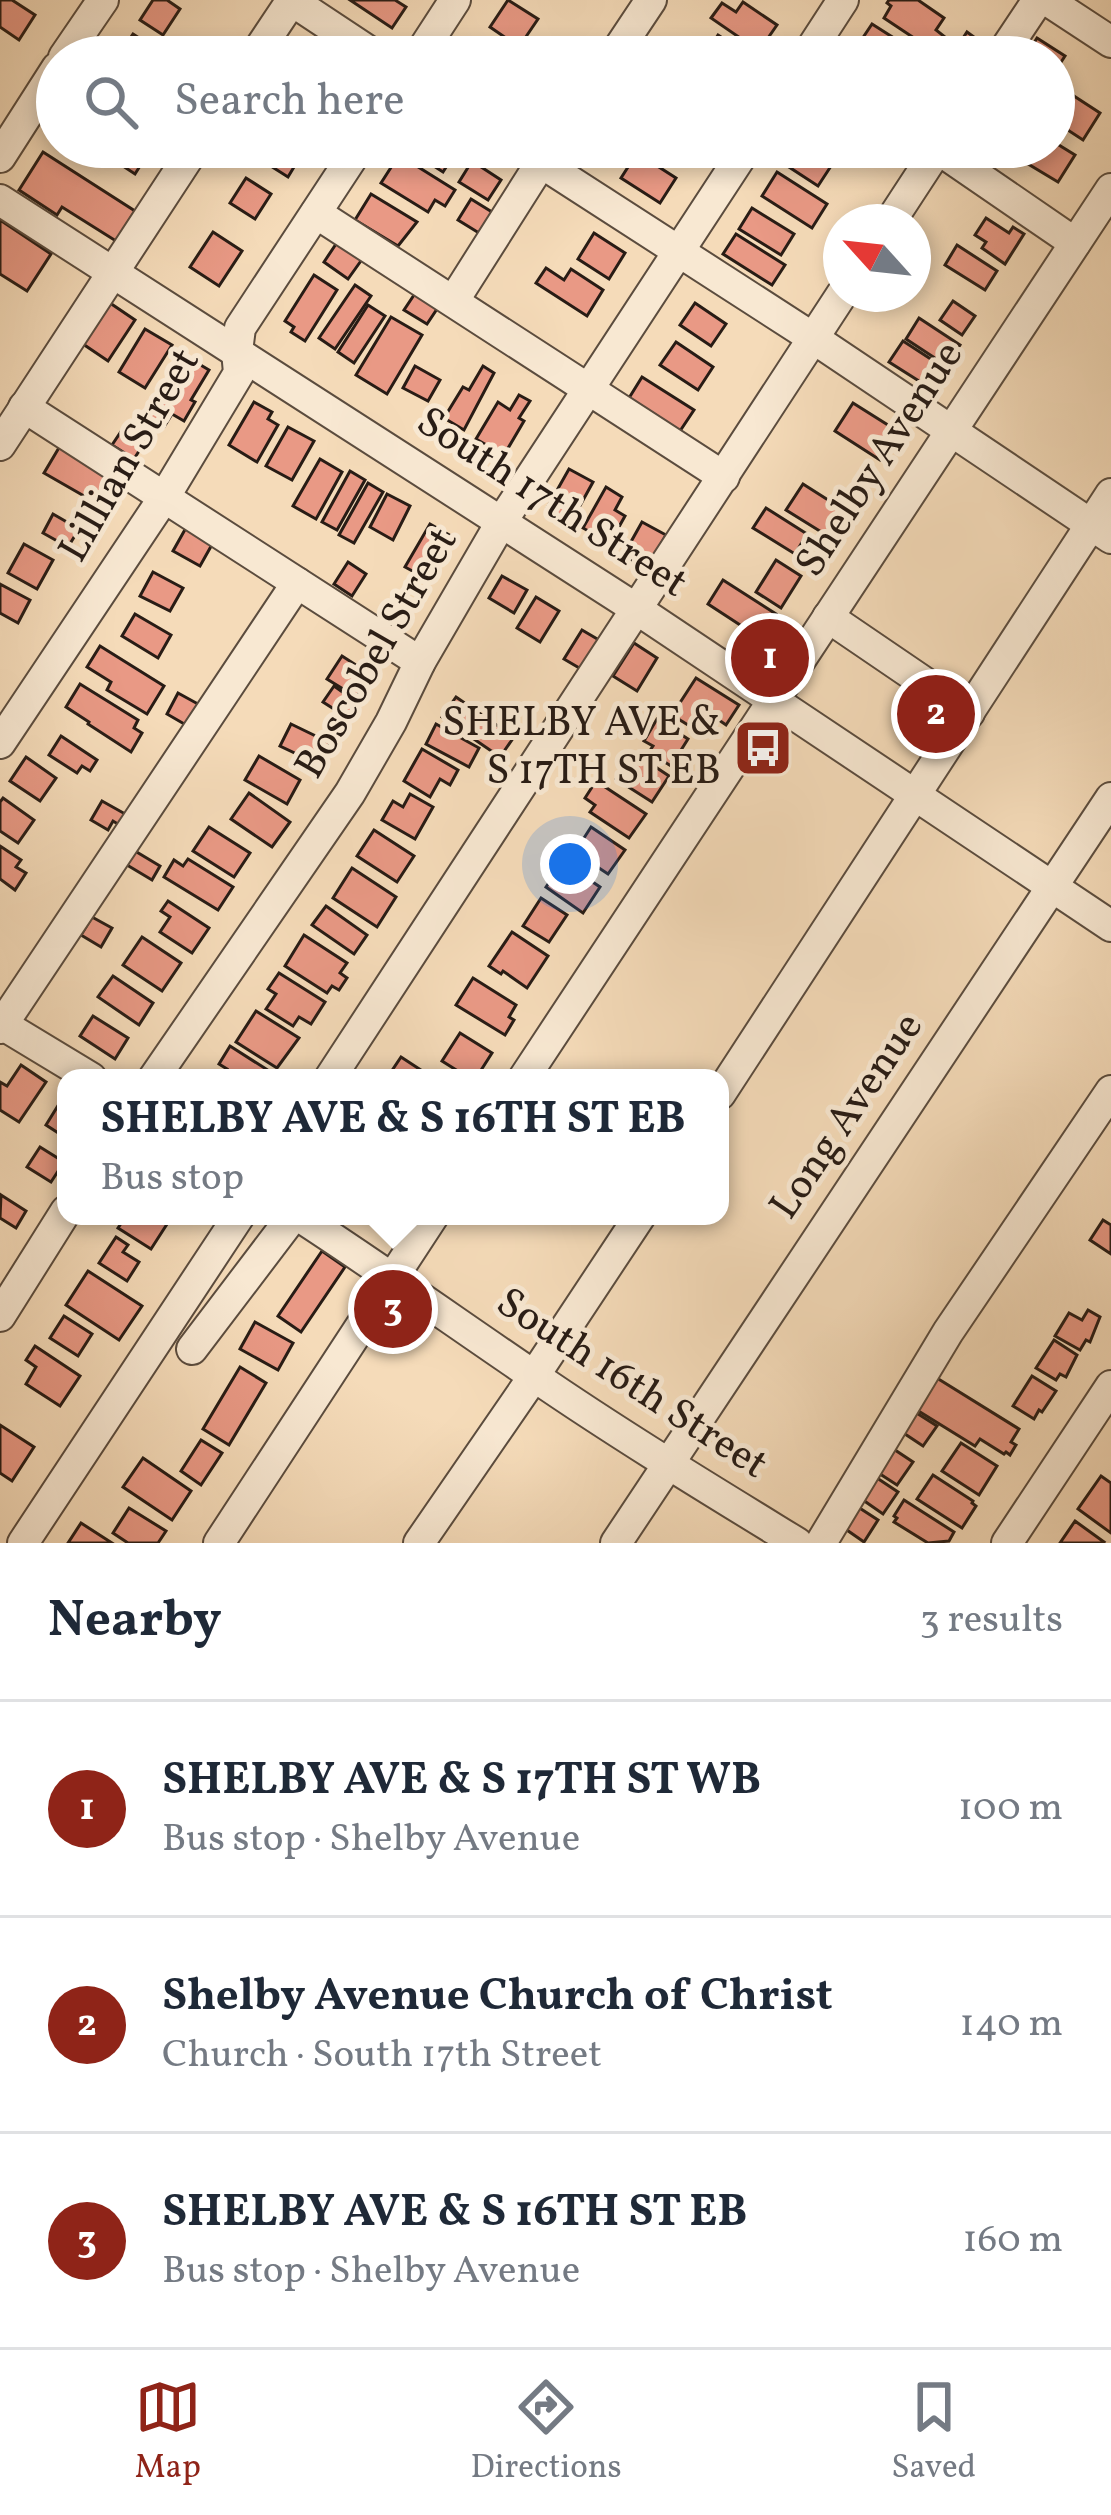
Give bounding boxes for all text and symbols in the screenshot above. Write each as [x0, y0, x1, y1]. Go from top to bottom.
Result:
search box [36, 36, 1075, 168]
icon: search [78, 69, 144, 135]
text: Search here [174, 71, 405, 134]
north arrow [823, 204, 931, 312]
street label: Shelby Avenue [783, 331, 979, 589]
street label: Lillian Street [46, 338, 216, 574]
street label: South 17th Street [404, 394, 698, 614]
street label: Boscobel Street [282, 518, 474, 790]
pin: 1 [731, 613, 809, 703]
pin: 2 [897, 669, 975, 759]
place label: SHELBY AVE & S 17TH ST EB [442, 695, 721, 802]
bus stop icon: SHELBY AVE & S 17TH ST EB [732, 717, 794, 779]
your location [540, 834, 600, 894]
street label: Long Avenue [757, 1002, 939, 1232]
popup [57, 1069, 729, 1225]
text: SHELBY AVE & S 16TH ST EB [100, 1089, 686, 1152]
text: Bus stop [100, 1152, 244, 1206]
pin: 3 [354, 1264, 432, 1354]
street label: South 16th Street [484, 1275, 778, 1495]
text: Nearby [48, 1586, 222, 1657]
text: 3 results [920, 1594, 1063, 1648]
text: SHELBY AVE & S 17TH ST WB [162, 1750, 761, 1813]
text: 1 [79, 1782, 95, 1836]
text: 100 m [958, 1782, 1063, 1836]
text: Bus stop · Shelby Avenue [162, 1813, 580, 1867]
text: Shelby Avenue Church of Christ [162, 1966, 833, 2029]
text: 2 [77, 1998, 97, 2052]
text: 140 m [960, 1998, 1063, 2052]
text: Church · South 17th Street [162, 2029, 602, 2083]
text: SHELBY AVE & S 16TH ST EB [162, 2182, 748, 2245]
text: 3 [77, 2214, 97, 2268]
text: 160 m [962, 2214, 1063, 2268]
text: Bus stop · Shelby Avenue [162, 2245, 580, 2299]
tab: Map [135, 2374, 201, 2492]
tab: Directions [470, 2374, 622, 2492]
tab: Saved [891, 2374, 976, 2492]

